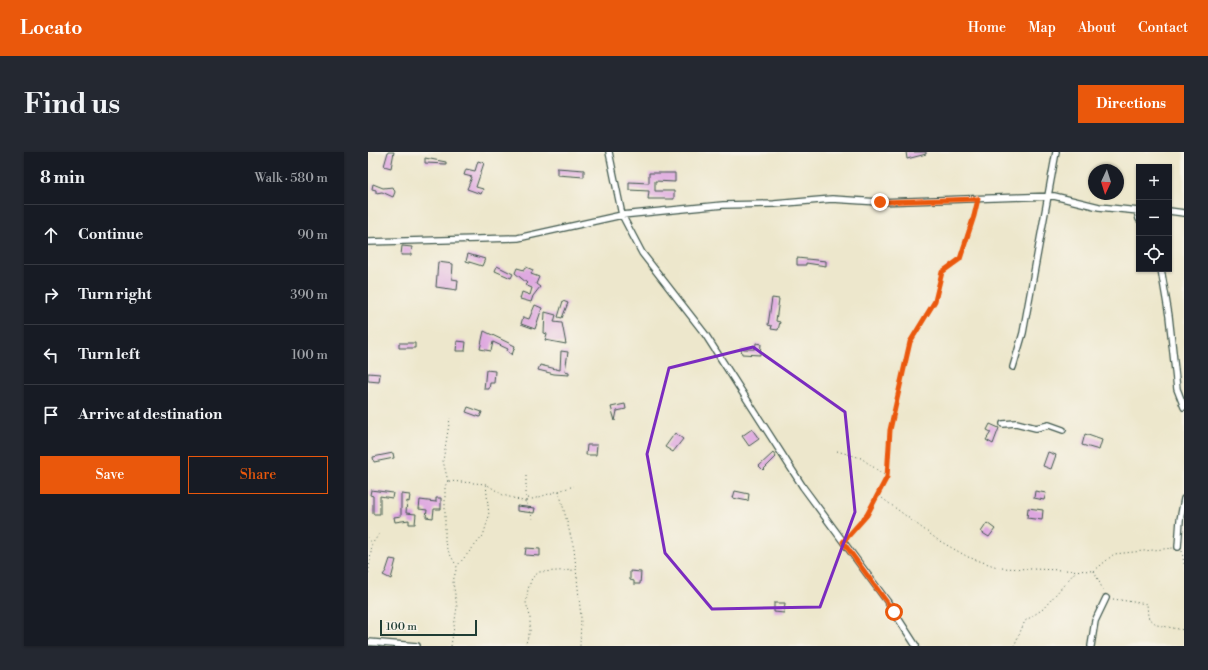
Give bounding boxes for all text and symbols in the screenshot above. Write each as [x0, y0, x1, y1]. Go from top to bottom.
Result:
text: Locato [20, 16, 82, 40]
text: Home [968, 19, 1006, 37]
text: Map [1028, 19, 1056, 37]
text: About [1078, 19, 1116, 37]
text: Contact [1138, 19, 1188, 37]
button: Directions [1078, 85, 1184, 123]
text: Find us [24, 87, 120, 122]
north arrow [1088, 164, 1124, 200]
map controls [1136, 164, 1172, 272]
button: + [1136, 164, 1172, 200]
text: 8 min [40, 167, 85, 189]
text: Walk · 580 m [254, 170, 328, 186]
route end [871, 193, 889, 211]
button: − [1136, 200, 1172, 236]
icon: ahead [40, 224, 62, 246]
text: Continue [78, 225, 143, 244]
text: 90 m [297, 227, 328, 243]
button: locate [1136, 236, 1172, 272]
icon: right [40, 284, 62, 306]
text: Turn right [78, 285, 152, 304]
text: 390 m [290, 287, 328, 303]
icon: left [40, 344, 62, 366]
text: Turn left [78, 345, 140, 364]
text: 100 m [292, 347, 328, 363]
icon: arrive [40, 404, 62, 426]
text: Arrive at destination [78, 405, 222, 424]
button: Save [40, 456, 180, 494]
button: Share [188, 456, 328, 494]
route start [885, 603, 903, 621]
scale bar [380, 618, 477, 637]
text: 100 m [386, 620, 417, 634]

